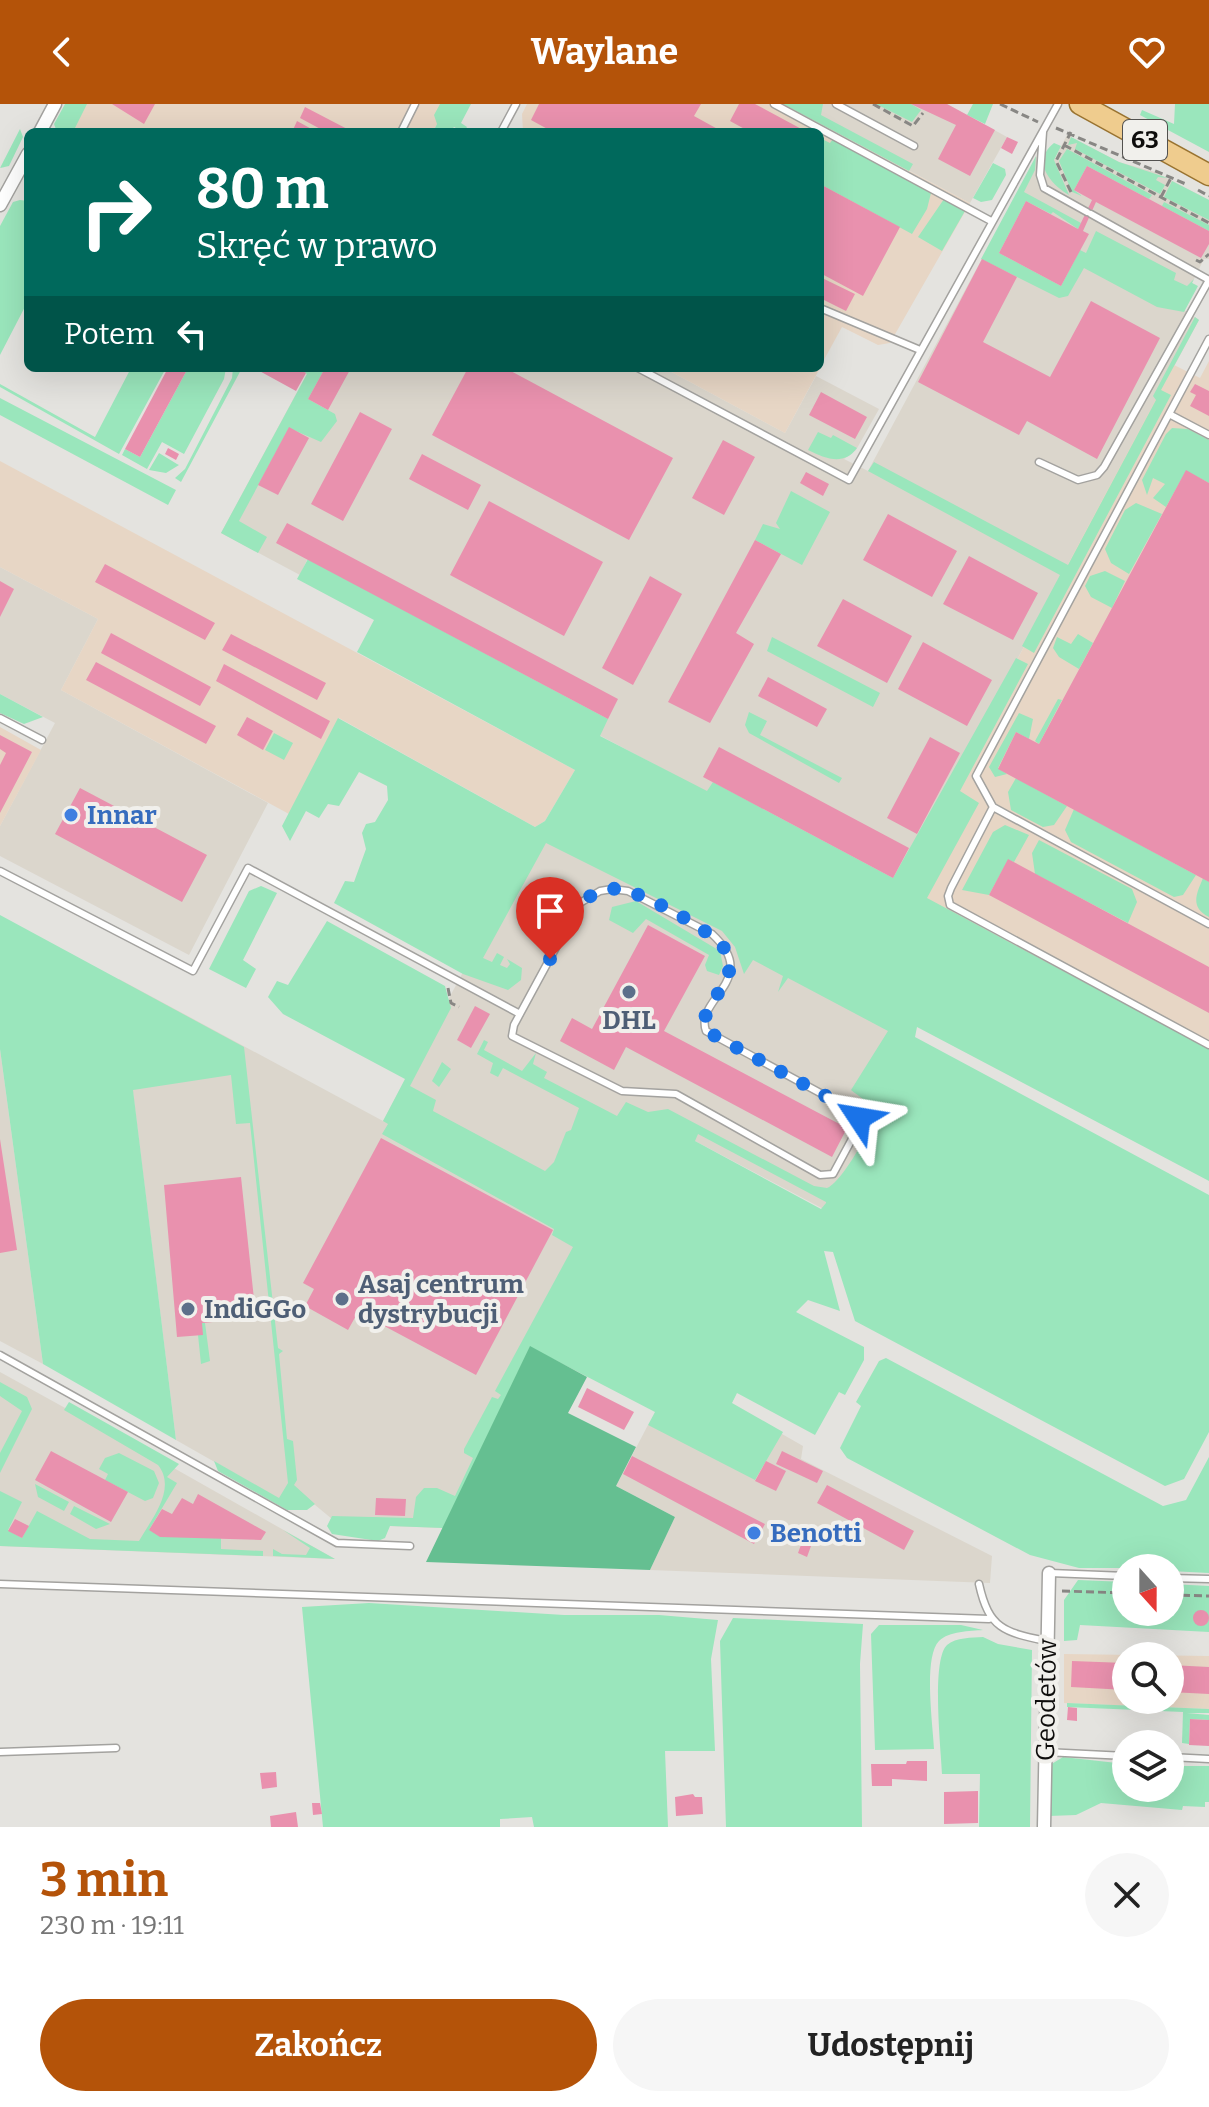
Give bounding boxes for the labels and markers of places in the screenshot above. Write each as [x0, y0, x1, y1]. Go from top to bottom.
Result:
place label: Innar [87, 800, 157, 831]
marker: Innar [62, 806, 80, 824]
pin [516, 877, 584, 959]
marker: DHL [620, 983, 638, 1001]
place label: DHL [602, 1005, 656, 1036]
place label: Asaj centrum dystrybucji [358, 1269, 524, 1330]
marker: Asaj centrum dystrybucji [333, 1290, 351, 1308]
place label: IndiGGo [204, 1294, 306, 1325]
marker: IndiGGo [179, 1300, 197, 1318]
place label: Benotti [770, 1518, 862, 1549]
marker: Benotti [745, 1524, 763, 1542]

